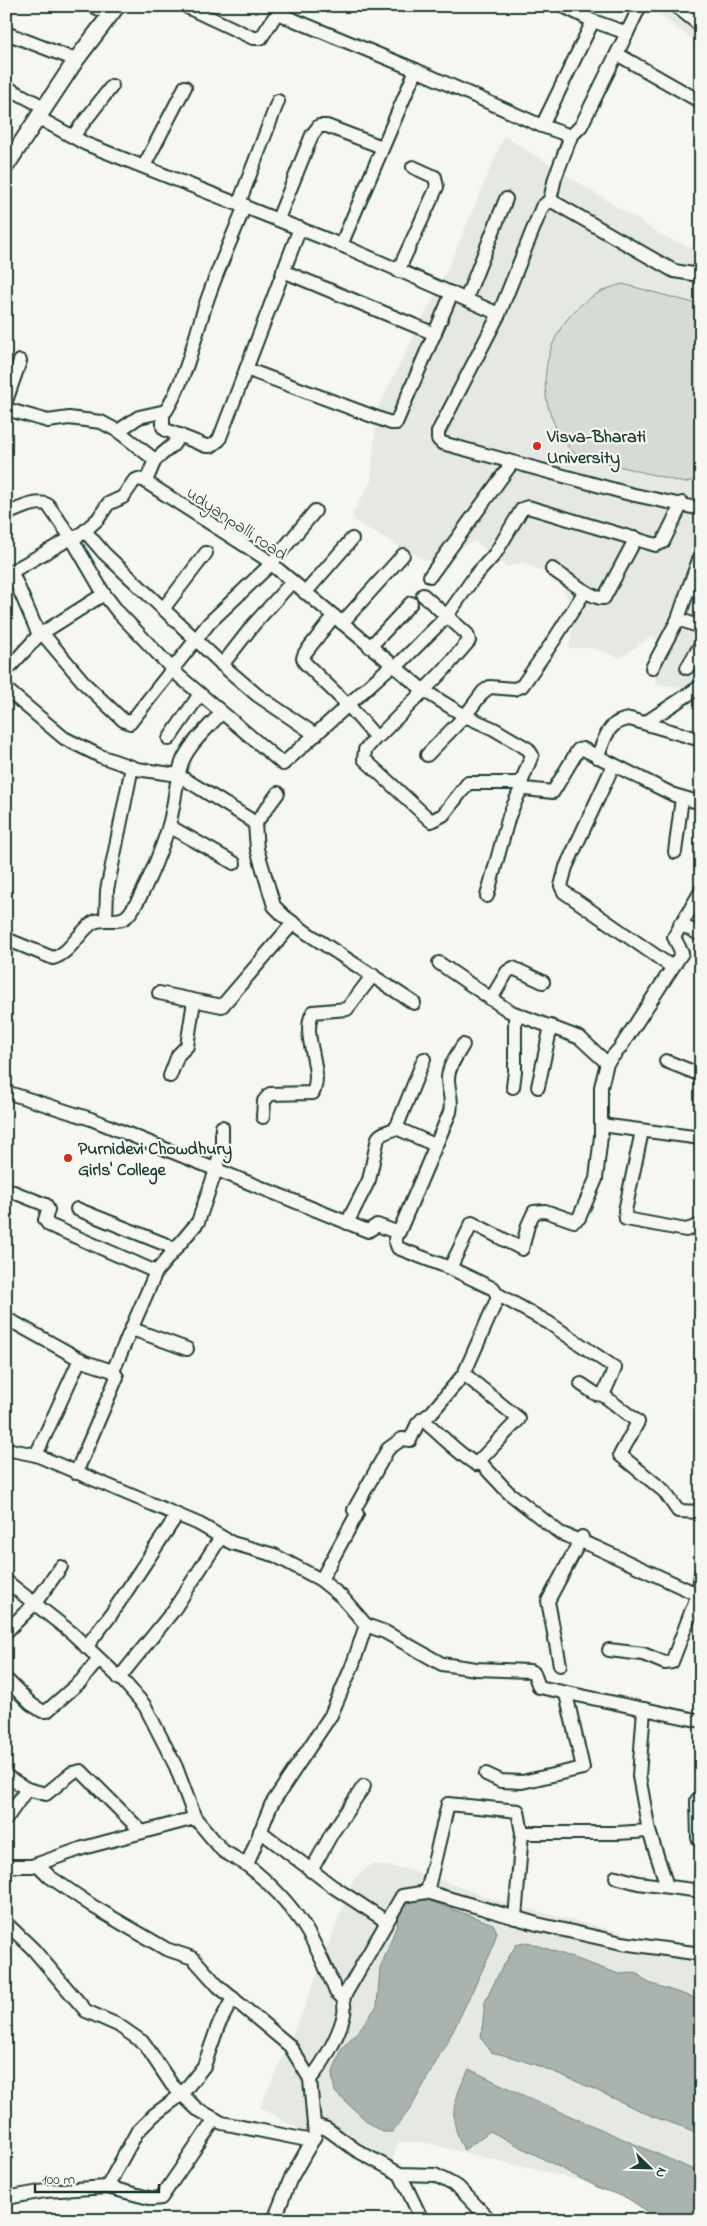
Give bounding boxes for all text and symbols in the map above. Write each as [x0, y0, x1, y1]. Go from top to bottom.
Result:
place label: Visva-Bharati University [546, 425, 646, 473]
marker: Visva-Bharati University [531, 440, 543, 452]
street label: udyanpalli road [180, 481, 292, 568]
place label: Purnidevi Chowdhury Girls' College [78, 1137, 232, 1185]
marker: Purnidevi Chowdhury Girls' College [62, 1152, 74, 1164]
north arrow [624, 2144, 674, 2194]
scale bar [35, 2161, 159, 2193]
text: N [649, 2164, 672, 2181]
text: 100 m [42, 2169, 75, 2191]

